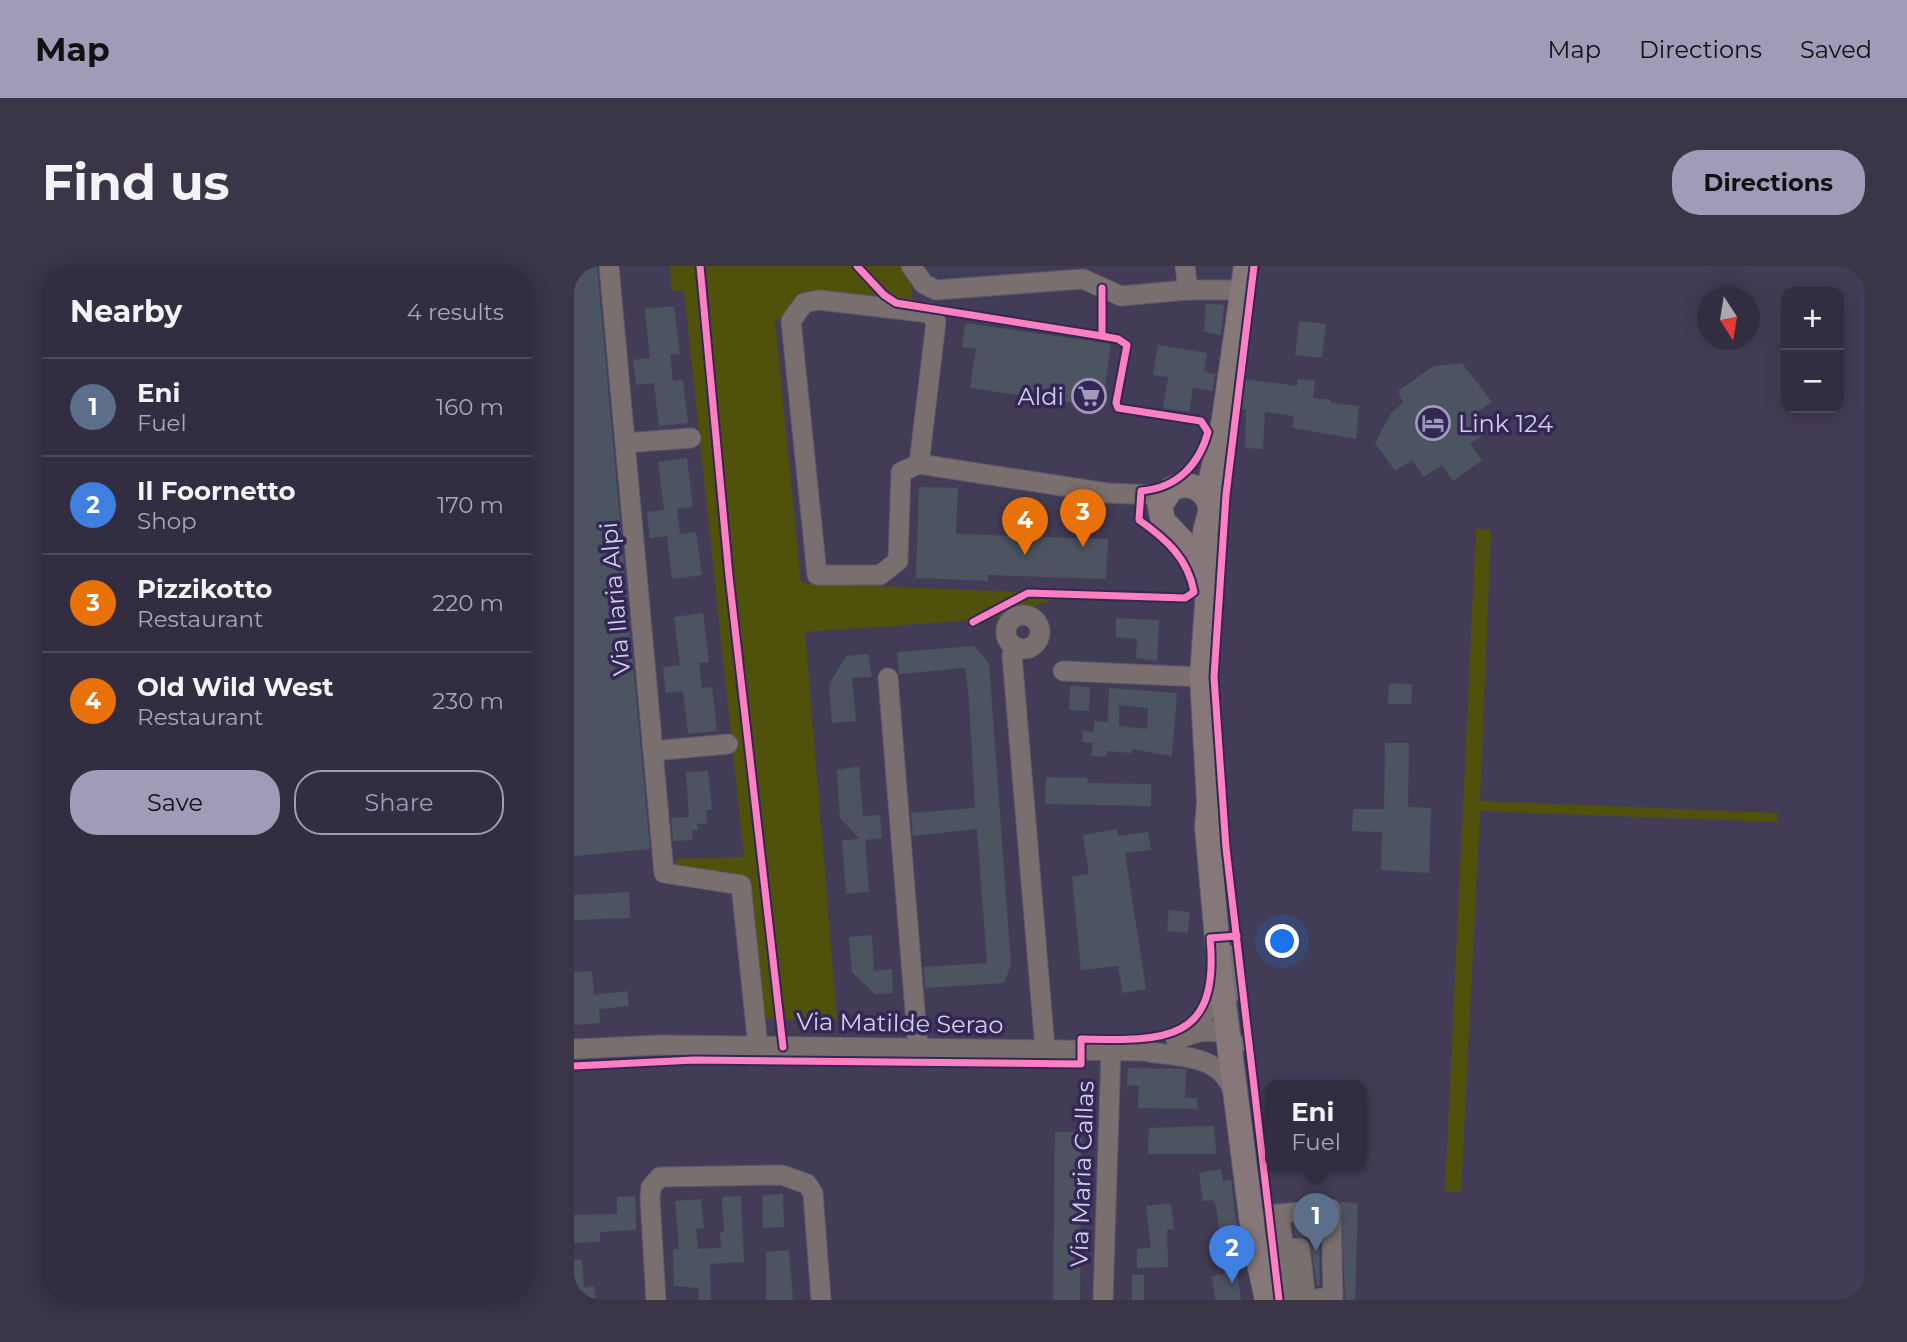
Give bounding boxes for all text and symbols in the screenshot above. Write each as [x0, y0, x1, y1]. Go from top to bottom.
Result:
text: Map [35, 29, 110, 69]
text: Map [1548, 35, 1601, 64]
text: Directions [1639, 35, 1762, 64]
text: Saved [1800, 35, 1872, 64]
button: Directions [1672, 150, 1865, 215]
text: Find us [42, 153, 230, 212]
north arrow [1697, 287, 1760, 350]
map controls [1781, 287, 1844, 413]
button: + [1781, 287, 1844, 350]
text: Nearby [70, 293, 182, 330]
text: 4 results [407, 298, 504, 326]
button: − [1781, 350, 1844, 413]
text: Eni [137, 377, 180, 409]
supermarket icon: Aldi [1070, 377, 1108, 415]
place label: Aldi [1018, 382, 1064, 411]
text: 1 [88, 393, 98, 421]
text: 160 m [436, 393, 504, 421]
hotel icon: Link 124 [1414, 404, 1452, 442]
text: Fuel [137, 409, 187, 437]
place label: Link 124 [1458, 409, 1553, 438]
text: Il Foornetto [137, 475, 296, 507]
pin: 3 [1060, 489, 1106, 547]
text: 2 [86, 491, 100, 519]
text: 170 m [437, 491, 504, 519]
pin: 4 [1002, 497, 1048, 555]
text: Shop [137, 507, 197, 535]
street label: Via Ilaria Alpi [594, 521, 636, 677]
text: Pizzikotto [137, 573, 272, 605]
text: 3 [86, 589, 100, 617]
text: 220 m [432, 589, 504, 617]
text: Restaurant [137, 605, 263, 633]
text: Old Wild West [137, 671, 334, 703]
text: 4 [85, 687, 101, 715]
text: 230 m [432, 687, 504, 715]
text: Restaurant [137, 703, 263, 731]
button: Save [70, 770, 280, 835]
button: Share [294, 770, 504, 835]
your location [1265, 924, 1299, 958]
street label: Via Matilde Serao [796, 1007, 1004, 1039]
street label: Via Maria Callas [1064, 1080, 1100, 1268]
popup [1265, 1080, 1367, 1171]
text: Eni [1291, 1096, 1334, 1128]
text: Fuel [1291, 1128, 1341, 1156]
pin: 1 [1293, 1193, 1339, 1251]
pin: 2 [1209, 1225, 1255, 1283]

